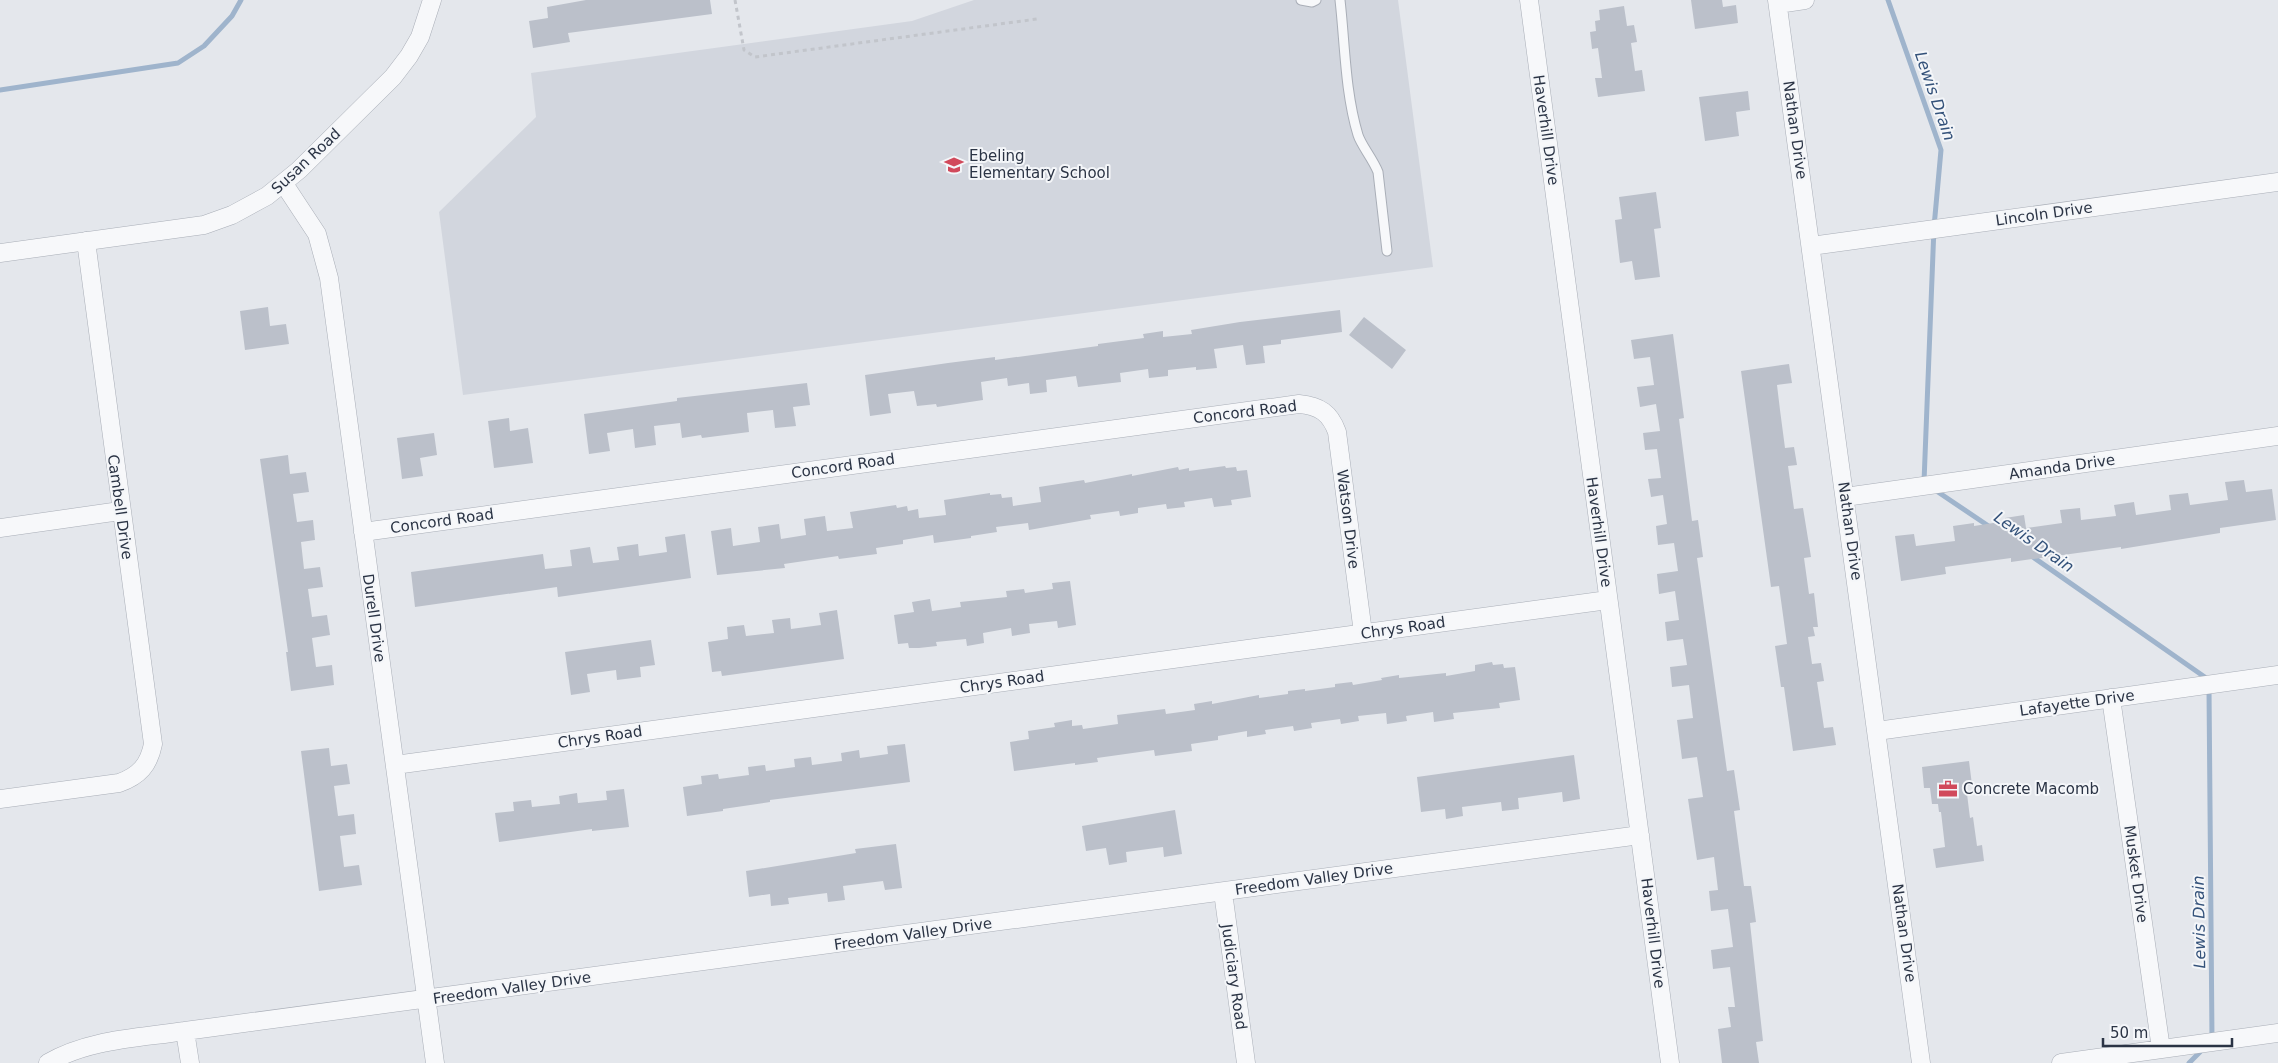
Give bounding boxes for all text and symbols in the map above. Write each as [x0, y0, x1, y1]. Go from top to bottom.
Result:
water label: Lewis Drain [1911, 49, 1959, 143]
street label: Haverhill Drive [1529, 74, 1563, 186]
street label: Nathan Drive [1779, 80, 1811, 180]
street label: Susan Road [268, 124, 344, 198]
place label: Ebeling Elementary School [969, 147, 1110, 182]
school or university icon: Ebeling Elementary School [943, 154, 965, 176]
street label: Lincoln Drive [1994, 198, 2094, 230]
street label: Concord Road [1192, 397, 1298, 427]
street label: Concord Road [790, 450, 896, 482]
street label: Amanda Drive [2008, 451, 2116, 483]
street label: Cambell Drive [104, 453, 136, 561]
street label: Watson Drive [1333, 468, 1363, 570]
street label: Haverhill Drive [1582, 476, 1616, 588]
street label: Nathan Drive [1834, 481, 1866, 581]
street label: Concord Road [389, 505, 495, 537]
water label: Lewis Drain [1990, 508, 2078, 576]
street label: Durell Drive [359, 573, 389, 663]
street label: Chrys Road [1360, 613, 1446, 643]
street label: Chrys Road [959, 667, 1045, 697]
street label: Lafayette Drive [2018, 686, 2136, 720]
street label: Chrys Road [557, 722, 643, 752]
office icon: Concrete Macomb [1937, 778, 1959, 800]
place label: Concrete Macomb [1963, 780, 2099, 798]
street label: Musket Drive [2120, 824, 2152, 924]
street label: Freedom Valley Drive [1234, 859, 1394, 899]
water label: Lewis Drain [2189, 875, 2209, 969]
street label: Haverhill Drive [1637, 877, 1669, 989]
street label: Nathan Drive [1888, 883, 1920, 983]
street label: Freedom Valley Drive [833, 914, 993, 954]
street label: Judiciary Road [1218, 922, 1250, 1031]
street label: Freedom Valley Drive [432, 968, 592, 1008]
scale bar [2103, 1016, 2232, 1048]
text: 50 m [2110, 1024, 2148, 1042]

